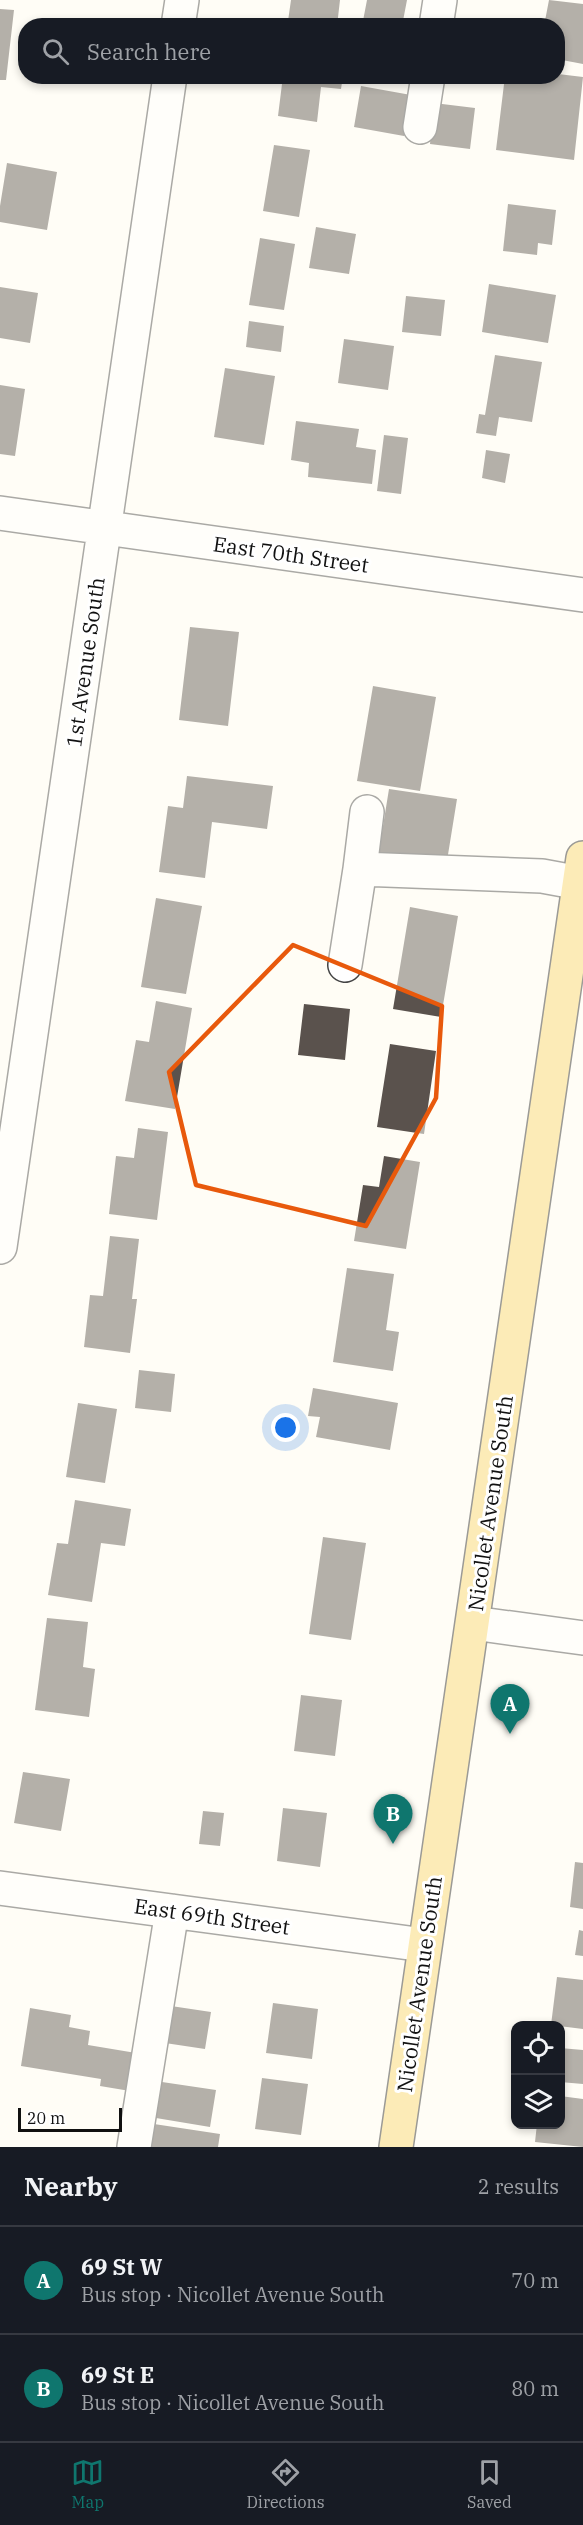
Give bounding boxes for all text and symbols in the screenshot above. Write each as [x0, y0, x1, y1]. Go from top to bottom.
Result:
search box [18, 18, 565, 84]
icon: search [39, 35, 72, 68]
text: Search here [87, 37, 211, 66]
street label: East 70th Street [211, 529, 371, 579]
street label: 1st Avenue South [59, 575, 111, 749]
street label: Nicollet Avenue South [461, 1393, 519, 1613]
your location [271, 1413, 300, 1442]
pin: A [490, 1684, 530, 1734]
pin: B [374, 1794, 412, 1844]
street label: Nicollet Avenue South [390, 1874, 448, 2094]
street label: East 69th Street [132, 1891, 292, 1941]
map controls [511, 2021, 565, 2129]
button: locate [511, 2021, 565, 2075]
button: layers [511, 2075, 565, 2129]
scale bar [18, 2105, 122, 2132]
text: 20 m [27, 2108, 65, 2128]
text: Nearby [24, 2169, 118, 2203]
text: 2 results [478, 2173, 559, 2200]
text: 69 St W [81, 2252, 162, 2281]
text: A [37, 2267, 50, 2294]
text: 70 m [511, 2267, 559, 2294]
text: Bus stop · Nicollet Avenue South [81, 2281, 385, 2308]
text: 69 St E [81, 2360, 154, 2389]
text: B [36, 2375, 51, 2402]
text: 80 m [511, 2375, 559, 2402]
text: Bus stop · Nicollet Avenue South [81, 2389, 385, 2416]
tab: Map [71, 2456, 104, 2512]
tab: Directions [247, 2456, 325, 2512]
tab: Saved [467, 2456, 512, 2512]

